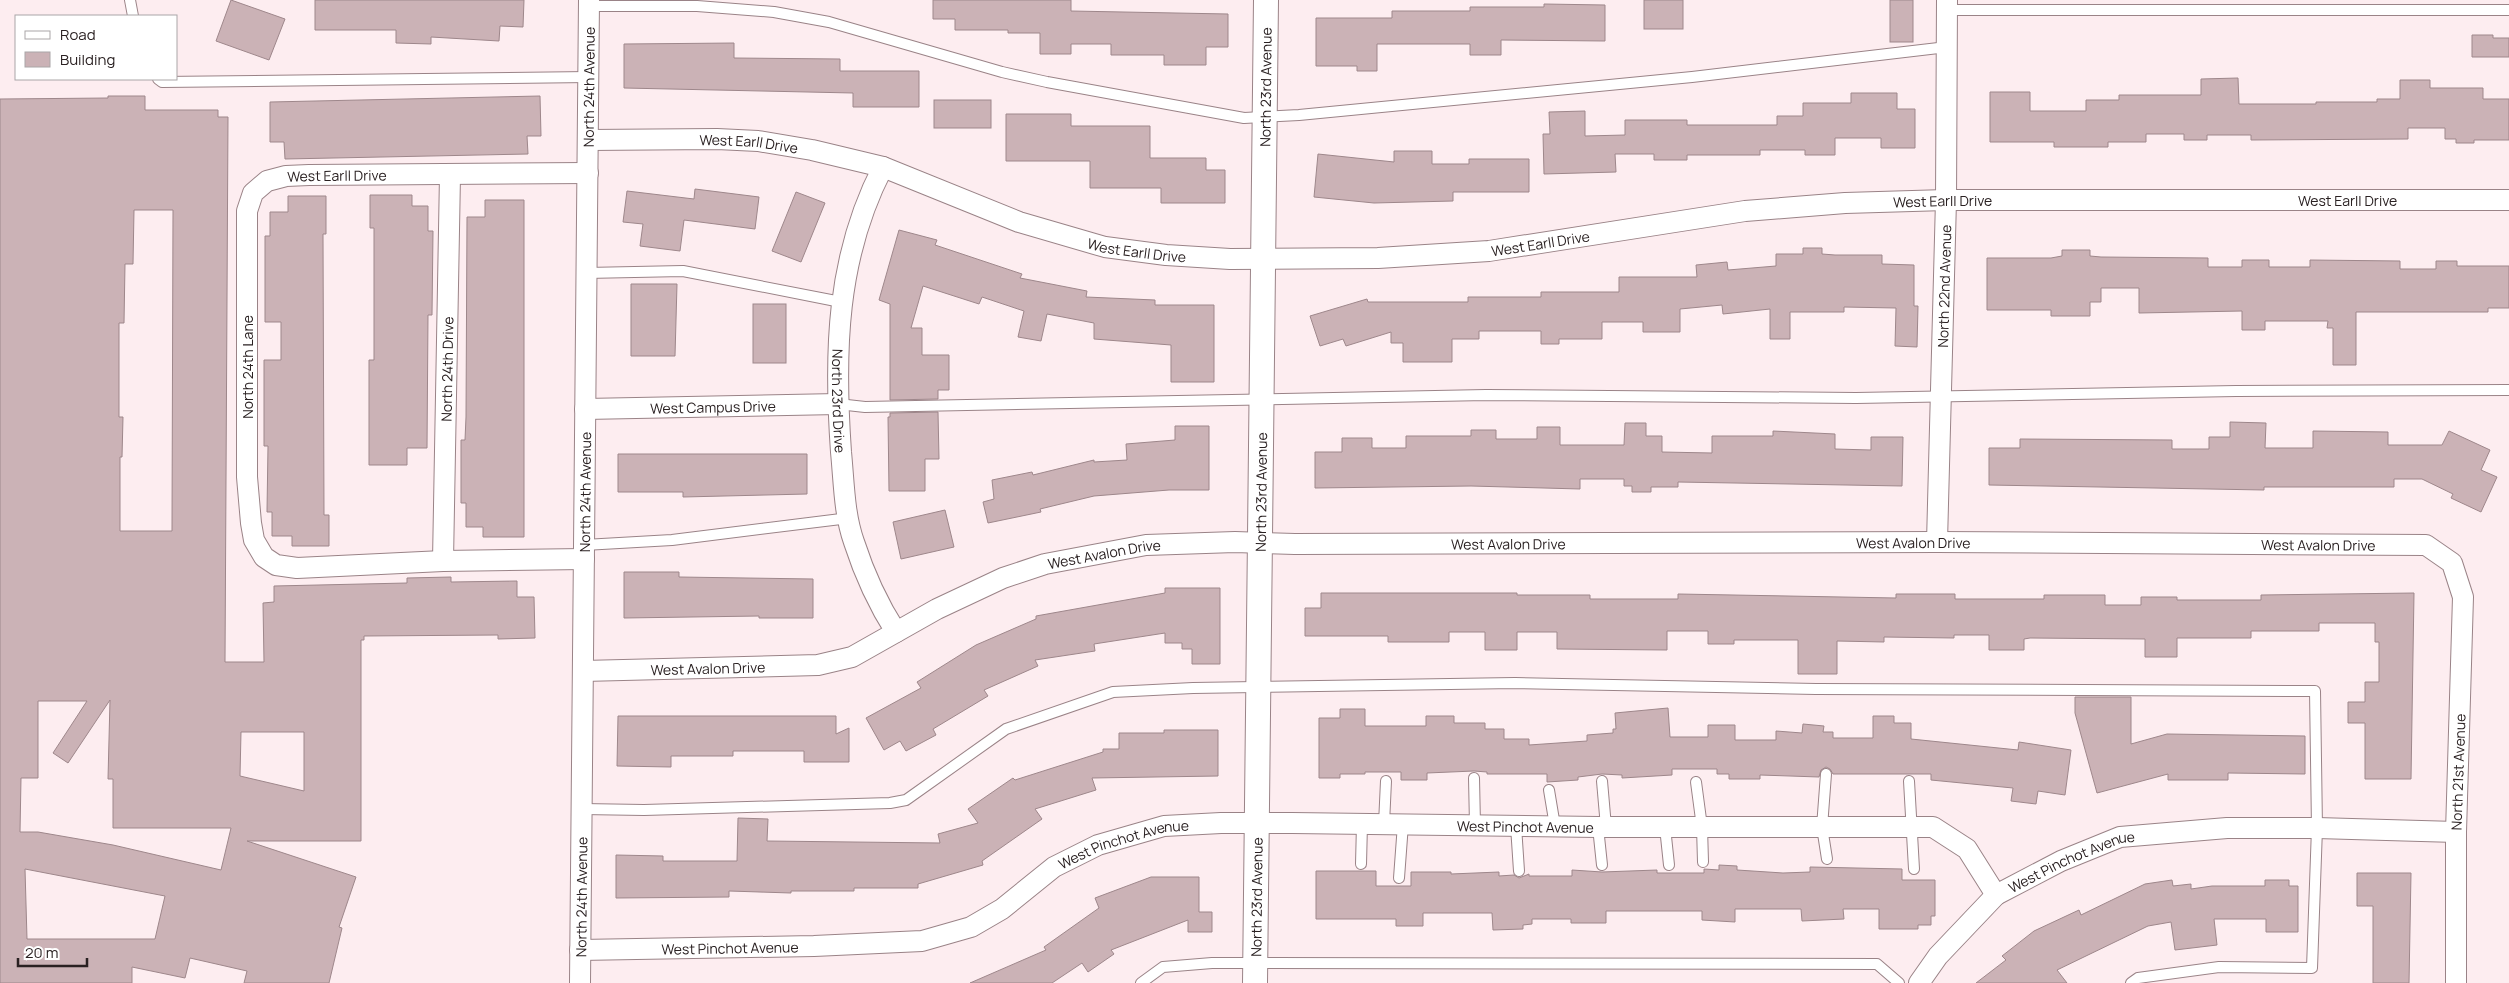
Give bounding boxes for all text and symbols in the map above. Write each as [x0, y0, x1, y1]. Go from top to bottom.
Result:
legend [15, 15, 178, 80]
text: Road [60, 24, 96, 45]
street label: North 24th Avenue [578, 27, 598, 147]
street label: North 23rd Avenue [1255, 27, 1275, 147]
text: Building [60, 49, 115, 70]
street label: West Earll Drive [699, 129, 800, 157]
street label: West Earll Drive [287, 165, 387, 185]
street label: West Earll Drive [1893, 191, 1992, 211]
street label: West Earll Drive [2298, 191, 2397, 210]
street label: North 22nd Avenue [1933, 224, 1955, 348]
street label: West Earll Drive [1490, 226, 1591, 260]
street label: West Earll Drive [1085, 233, 1187, 266]
street label: North 24th Lane [238, 315, 257, 419]
street label: North 24th Drive [436, 316, 457, 422]
street label: North 23rd Drive [828, 349, 851, 454]
street label: West Campus Drive [650, 396, 776, 417]
street label: North 24th Avenue [574, 432, 595, 552]
street label: North 23rd Avenue [1250, 432, 1271, 552]
street label: West Avalon Drive [1856, 532, 1971, 552]
street label: West Avalon Drive [1451, 534, 1566, 553]
street label: West Avalon Drive [2261, 534, 2376, 554]
street label: West Avalon Drive [1046, 535, 1161, 573]
street label: West Avalon Drive [650, 657, 765, 679]
street label: North 21st Avenue [2446, 713, 2470, 831]
street label: West Pinchot Avenue [1055, 815, 1189, 873]
street label: West Pinchot Avenue [1457, 816, 1594, 836]
street label: West Pinchot Avenue [2005, 826, 2136, 897]
street label: North 24th Avenue [571, 837, 591, 957]
street label: North 23rd Avenue [1246, 837, 1266, 957]
scale bar [18, 936, 86, 968]
street label: West Pinchot Avenue [661, 937, 799, 958]
text: 20 m [25, 942, 58, 963]

